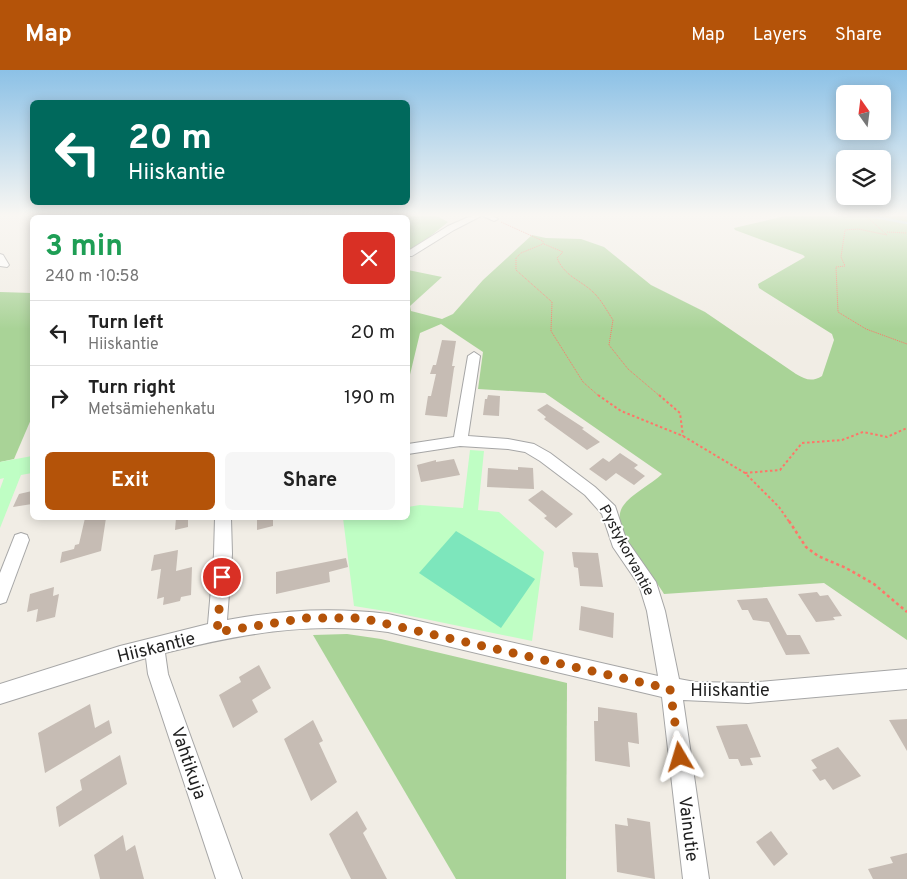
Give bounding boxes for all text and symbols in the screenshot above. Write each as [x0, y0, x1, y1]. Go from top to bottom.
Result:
text: Map [25, 20, 72, 50]
text: Map [691, 24, 725, 47]
text: Layers [753, 24, 807, 47]
text: Share [835, 24, 882, 47]
north arrow [836, 85, 891, 140]
map controls [836, 85, 891, 205]
text: 20 m [128, 117, 212, 161]
icon: left [45, 120, 110, 185]
button: layers [836, 150, 891, 205]
text: Hiiskantie [128, 160, 225, 187]
text: 3 min [45, 229, 123, 266]
button: close [343, 232, 395, 284]
text: 240 m · 10:58 [45, 267, 139, 287]
text: Turn left [88, 311, 164, 335]
icon: left [45, 319, 73, 347]
text: 20 m [351, 321, 395, 345]
text: Hiiskantie [88, 335, 159, 355]
text: Turn right [88, 376, 176, 400]
icon: right [45, 384, 73, 412]
text: 190 m [344, 386, 395, 410]
text: Metsämiehenkatu [88, 400, 215, 420]
button: Exit [45, 452, 215, 510]
button: Share [225, 452, 395, 510]
street label: Pystykorvantie [594, 502, 658, 600]
pin [201, 556, 243, 598]
icon: arrive [208, 563, 236, 591]
street label: Hiiskantie [115, 628, 198, 669]
street label: Hiiskantie [690, 680, 770, 703]
street label: Vahtikuja [165, 724, 211, 803]
position arrow [653, 730, 705, 782]
street label: Vainutie [672, 795, 703, 863]

